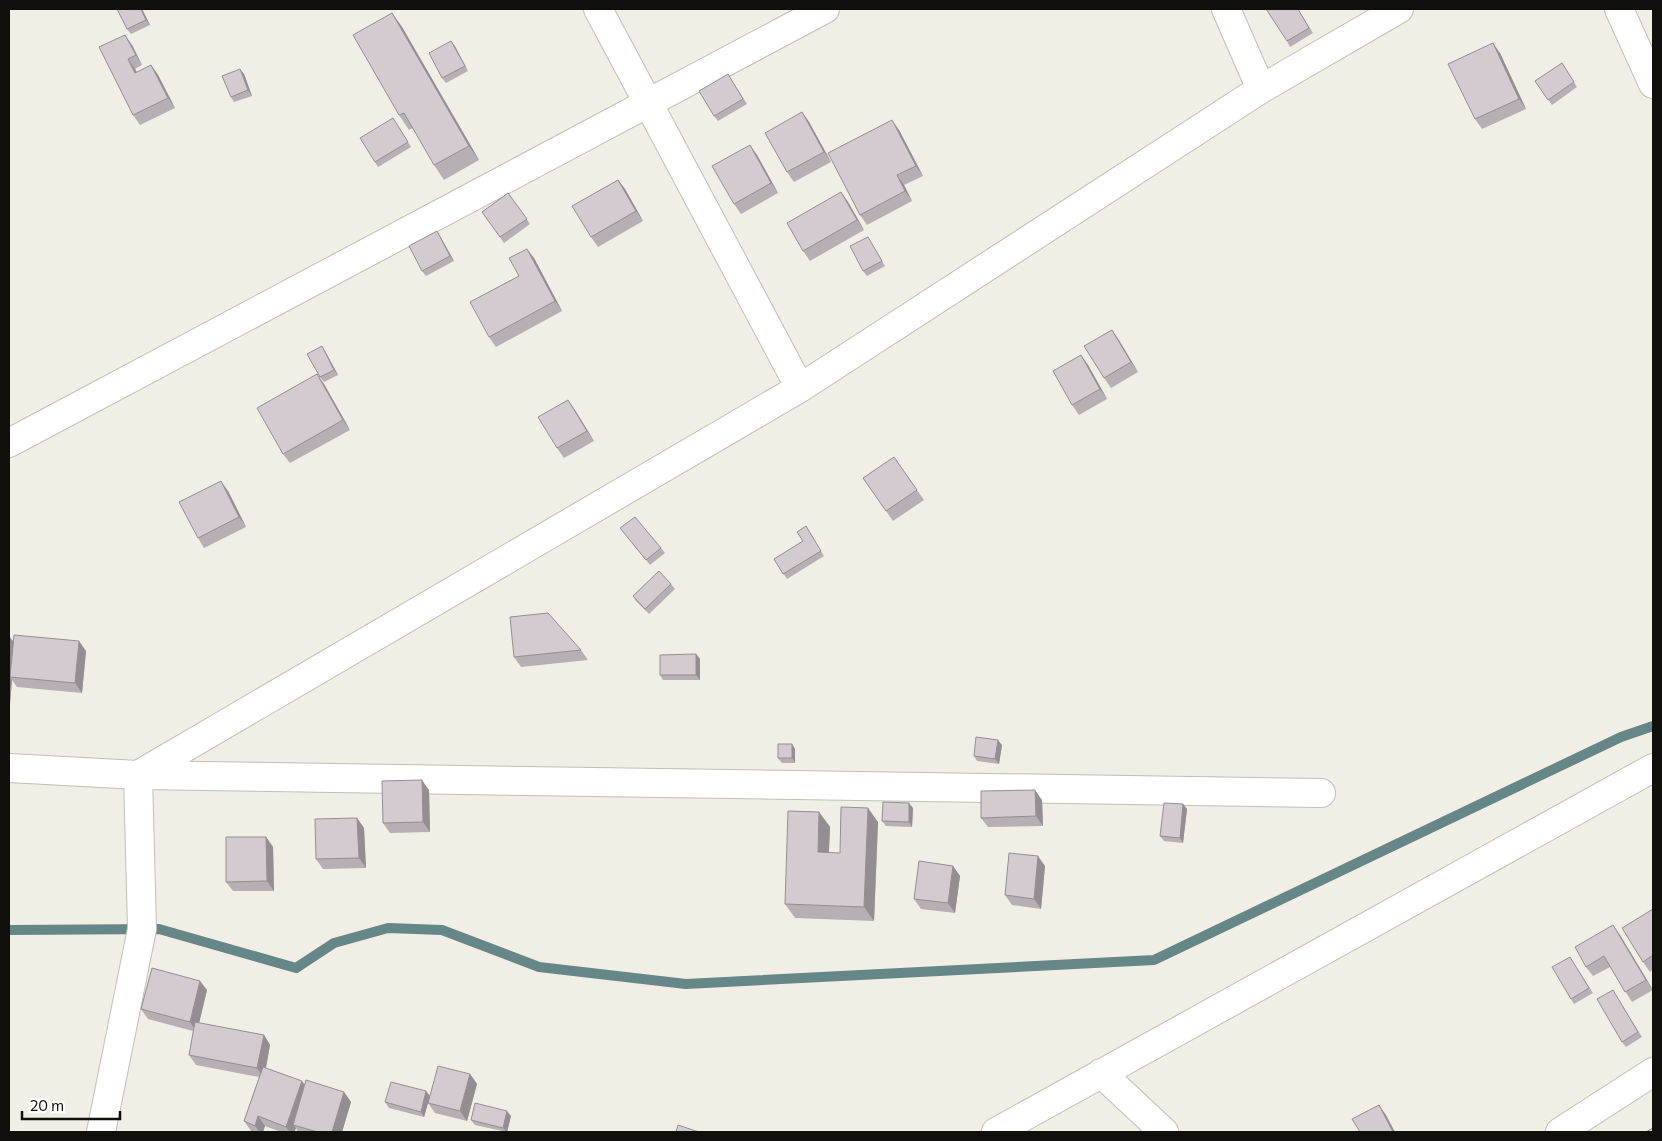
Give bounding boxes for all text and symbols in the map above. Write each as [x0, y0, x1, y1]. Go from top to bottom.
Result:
scale bar [22, 1088, 120, 1120]
text: 20 m [30, 1096, 64, 1114]

